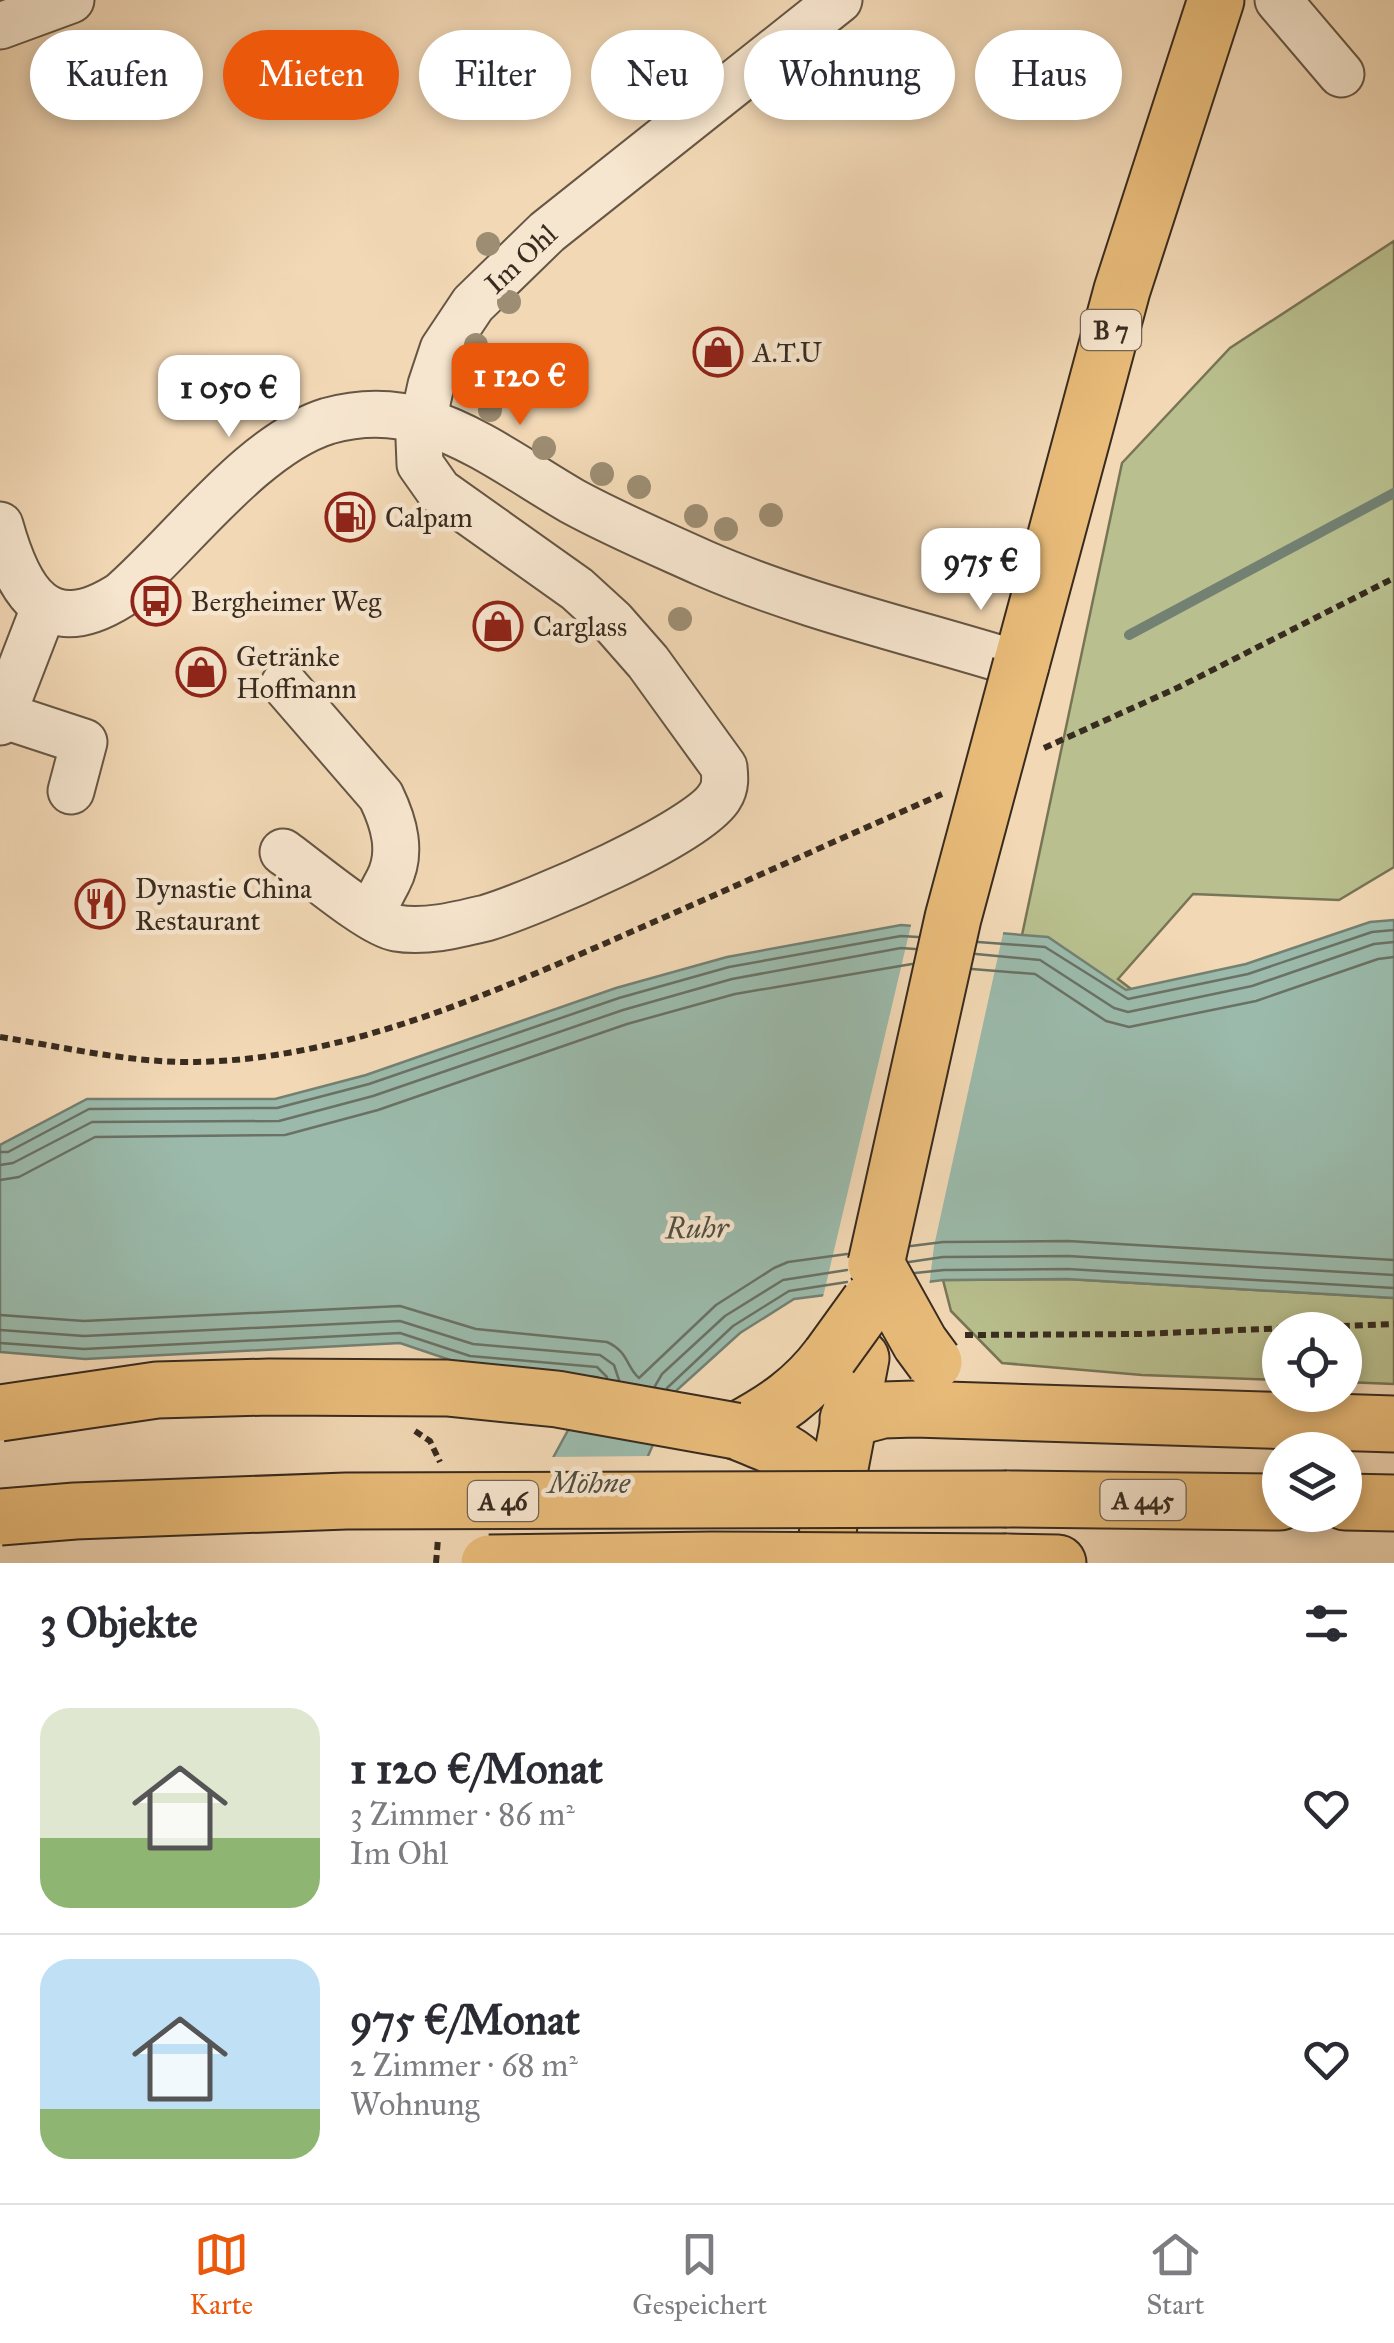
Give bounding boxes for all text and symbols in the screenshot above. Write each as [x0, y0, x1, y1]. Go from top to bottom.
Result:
chip: Kaufen [30, 30, 203, 120]
chip: Mieten [223, 30, 399, 120]
chip: Filter [419, 30, 571, 120]
chip: Neu [591, 30, 724, 120]
chip: Wohnung [744, 30, 955, 120]
chip: Haus [975, 30, 1122, 120]
street label: Im Ohl [478, 217, 565, 301]
road number: B 7 [1081, 310, 1141, 350]
shop icon: A.T.U [692, 326, 744, 378]
place label: A.T.U [752, 335, 823, 370]
pin: 1 120 € [428, 343, 612, 428]
pin: 1 050 € [137, 355, 321, 440]
text: 1 120 € [474, 356, 566, 395]
text: 1 050 € [180, 368, 278, 407]
fuel station icon: Calpam [324, 491, 376, 543]
place label: Calpam [385, 500, 473, 535]
pin: 975 € [911, 528, 1051, 613]
text: 975 € [943, 541, 1019, 580]
bus stop icon: Bergheimer Weg [130, 575, 182, 627]
place label: Bergheimer Weg [191, 584, 382, 619]
shop icon: Carglass [472, 600, 524, 652]
place label: Carglass [533, 609, 627, 644]
place label: Getränke Hoffmann [236, 639, 357, 706]
shop icon: Getränke Hoffmann [175, 646, 227, 698]
place label: Dynastie China Restaurant [135, 871, 312, 938]
restaurant icon: Dynastie China Restaurant [74, 878, 126, 930]
water label: Ruhr [664, 1209, 730, 1247]
map controls [1262, 1312, 1362, 1532]
button: locate [1262, 1312, 1362, 1412]
button: layers [1262, 1432, 1362, 1532]
water label: Möhne [545, 1465, 631, 1501]
road number: A 445 [1100, 1480, 1186, 1520]
road number: A 46 [468, 1481, 538, 1521]
icon: filters [1299, 1596, 1354, 1651]
text: 3 Objekte [40, 1597, 198, 1649]
text: 1 120 €/Monat [350, 1743, 603, 1795]
icon: home [120, 1748, 240, 1868]
icon: heart [1299, 1781, 1354, 1836]
text: 3 Zimmer · 86 m² [350, 1795, 575, 1834]
text: Im Ohl [350, 1834, 448, 1873]
text: 975 €/Monat [350, 1994, 580, 2046]
icon: home [120, 1999, 240, 2119]
icon: heart [1299, 2032, 1354, 2087]
text: 2 Zimmer · 68 m² [350, 2046, 578, 2085]
text: Wohnung [350, 2085, 479, 2124]
tab: Karte [190, 2227, 253, 2322]
tab: Gespeichert [632, 2227, 767, 2322]
tab: Start [1146, 2227, 1205, 2322]

